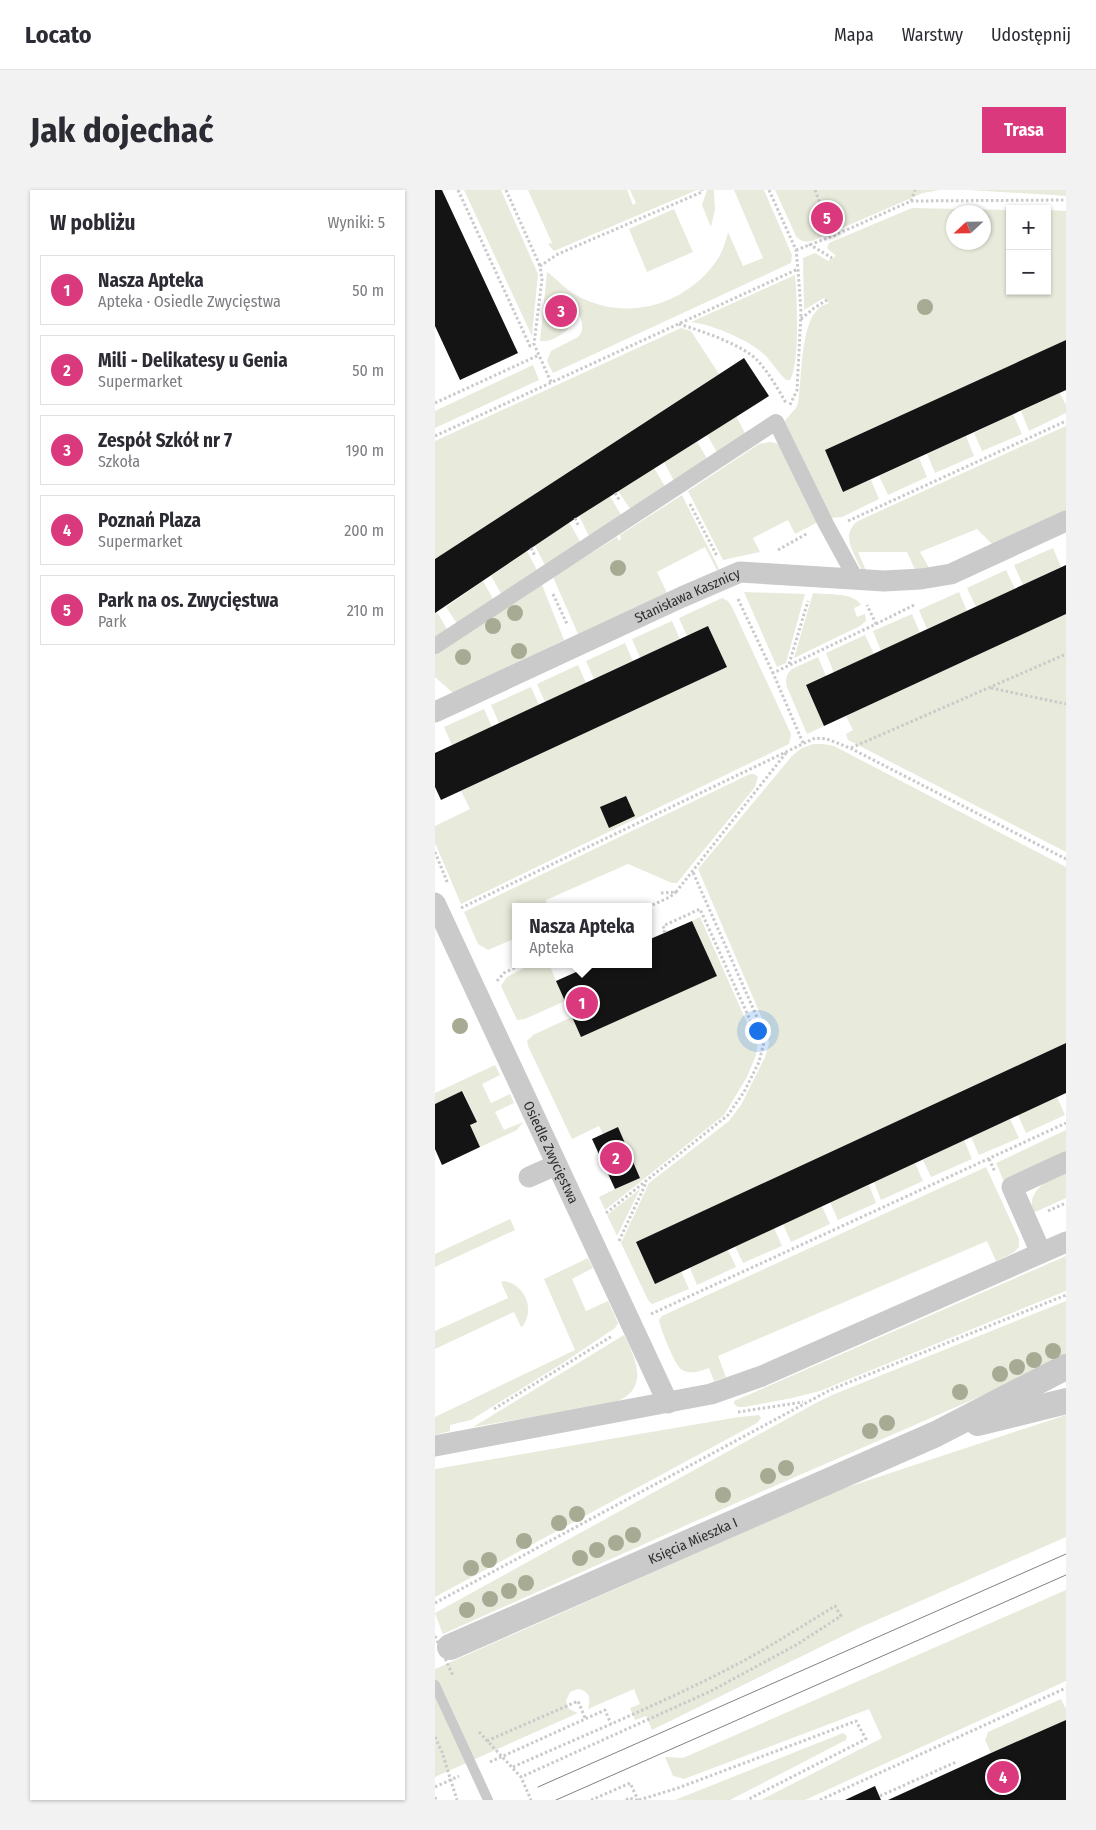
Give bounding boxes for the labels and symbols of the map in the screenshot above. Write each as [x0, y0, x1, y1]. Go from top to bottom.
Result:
pin: 5 [811, 199, 843, 237]
north arrow [946, 205, 991, 250]
pin: 3 [545, 292, 577, 330]
street label: Stanisława Kasznicy [632, 565, 744, 627]
pin: 1 [566, 984, 598, 1022]
your location [745, 1018, 771, 1044]
street label: Osiedle Zwycięstwa [519, 1098, 582, 1207]
pin: 2 [600, 1139, 632, 1177]
street label: Księcia Mieszka I [646, 1514, 740, 1568]
pin: 4 [987, 1758, 1019, 1796]

